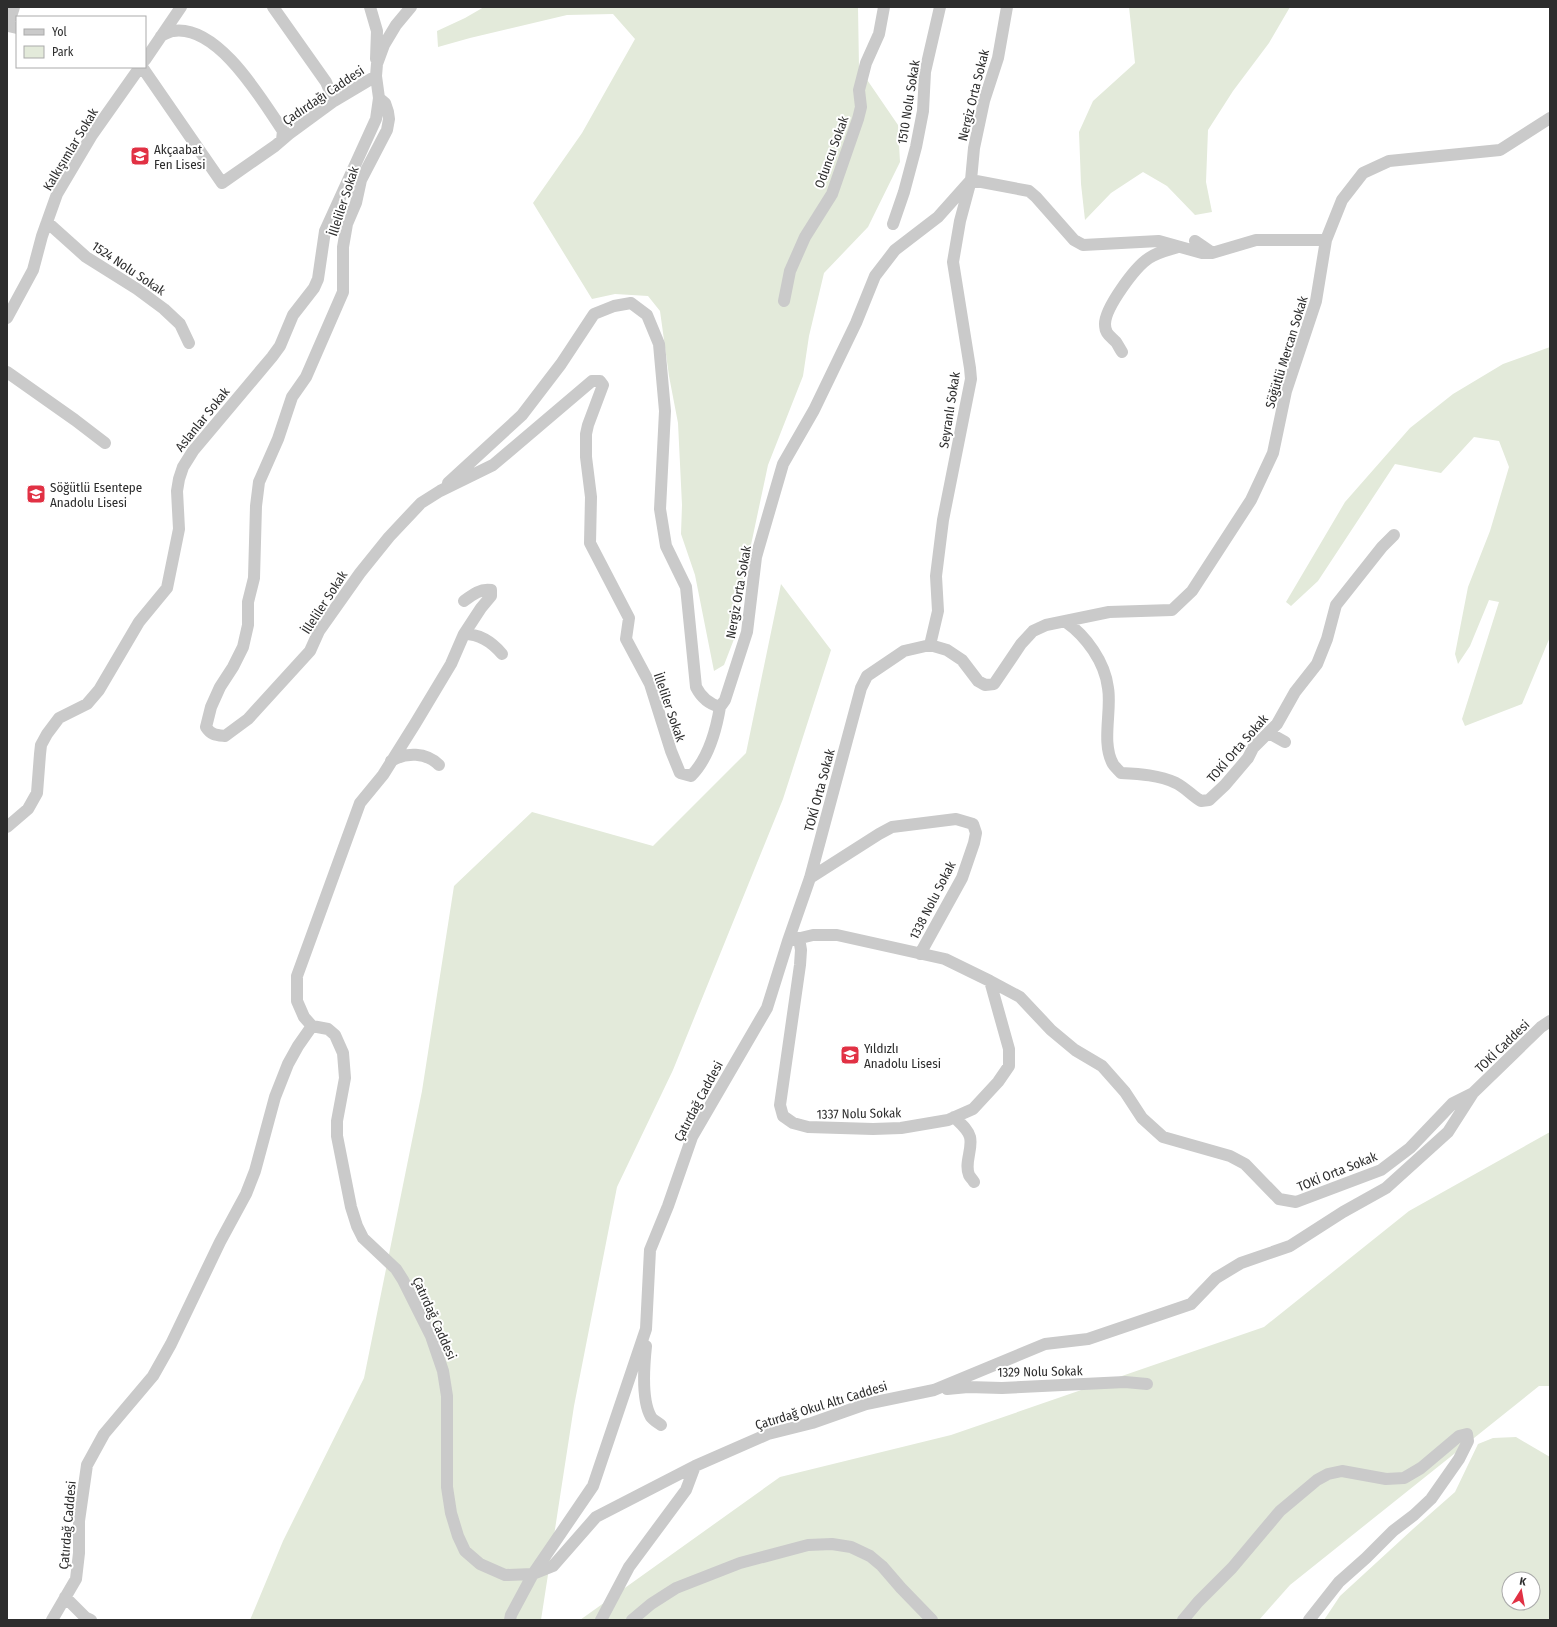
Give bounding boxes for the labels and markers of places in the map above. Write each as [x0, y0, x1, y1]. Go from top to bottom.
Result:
place label: Akçaabat Fen Lisesi [154, 142, 205, 172]
school or university icon: Akçaabat Fen Lisesi [129, 145, 151, 167]
place label: Söğütlü Esentepe Anadolu Lisesi [50, 480, 142, 510]
school or university icon: Söğütlü Esentepe Anadolu Lisesi [25, 483, 47, 505]
place label: Yıldızlı Anadolu Lisesi [864, 1041, 941, 1071]
school or university icon: Yıldızlı Anadolu Lisesi [839, 1044, 861, 1066]

